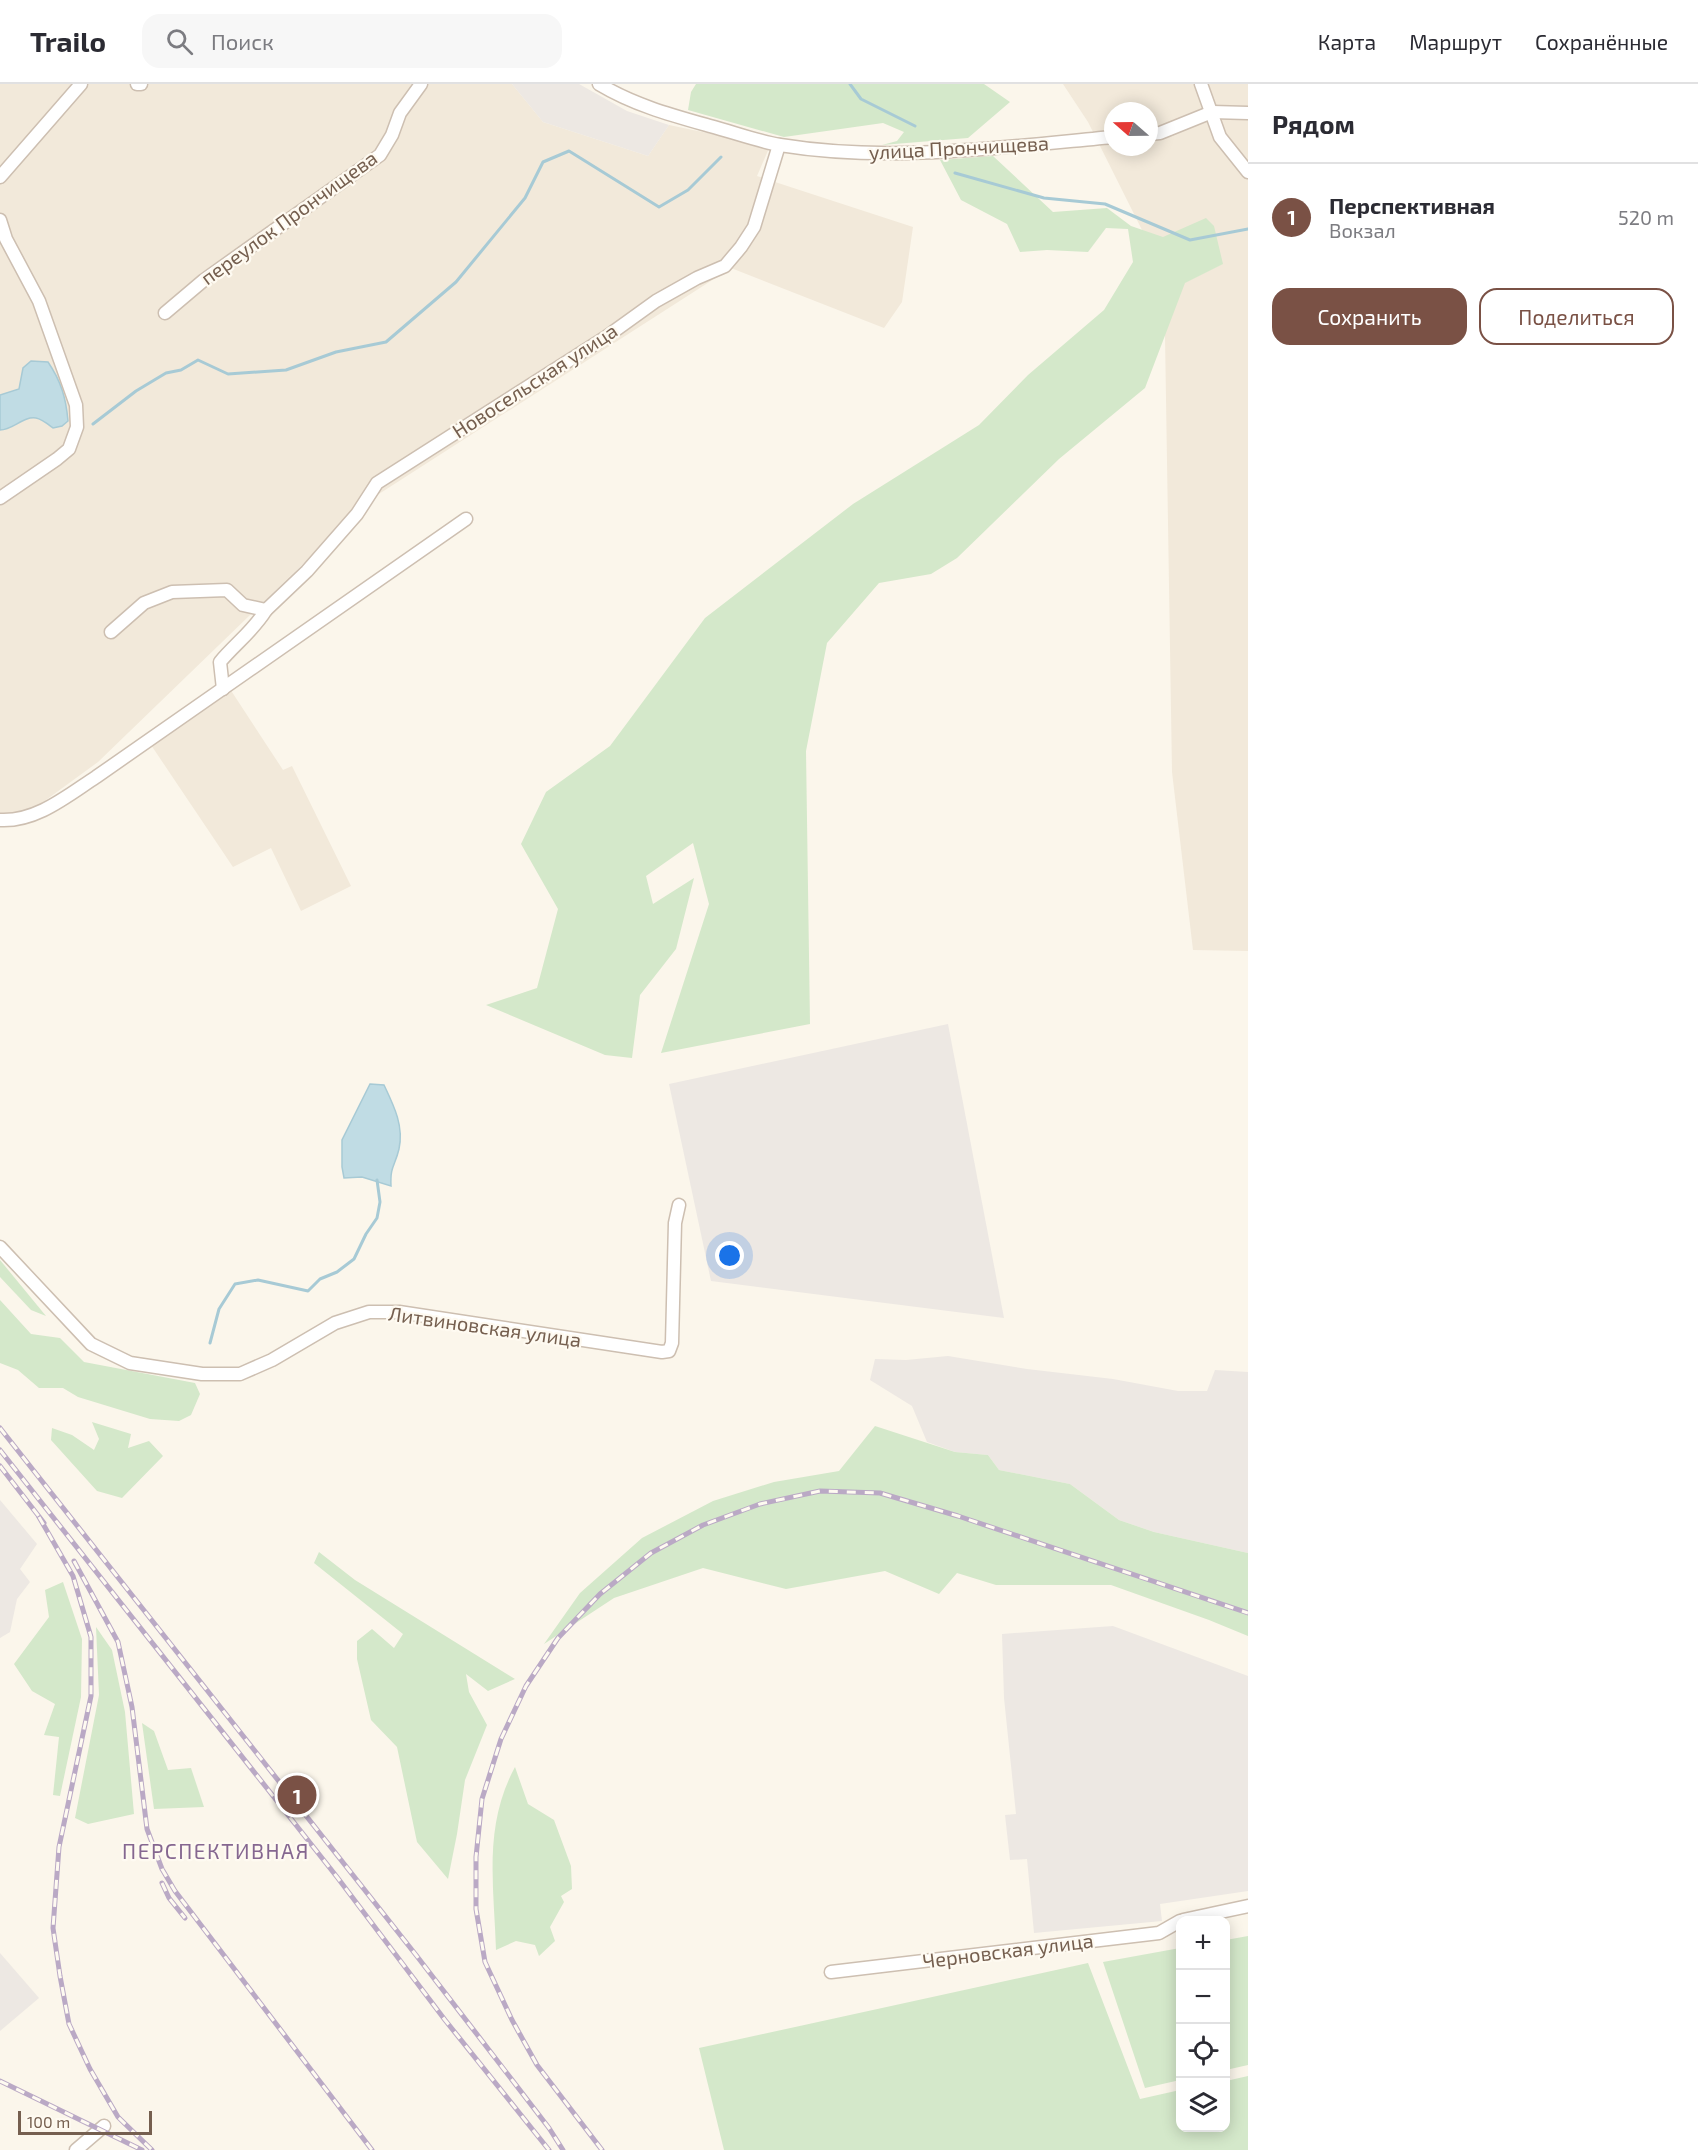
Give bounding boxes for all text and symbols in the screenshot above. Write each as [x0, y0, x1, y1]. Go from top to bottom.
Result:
search box [142, 14, 562, 68]
text: Trailo [30, 24, 106, 58]
icon: search [163, 25, 196, 58]
text: Поиск [211, 28, 274, 54]
text: Карта [1318, 29, 1376, 54]
text: Маршрут [1409, 29, 1502, 54]
text: Сохранённые [1535, 29, 1668, 54]
north arrow [1104, 102, 1158, 156]
text: Рядом [1272, 108, 1355, 139]
street label: улица Прончищева [868, 130, 1050, 165]
street label: переулок Прончищева [195, 145, 382, 290]
text: Перспективная [1329, 192, 1495, 218]
text: 1 [1287, 205, 1296, 229]
text: 520 m [1618, 205, 1674, 229]
text: Вокзал [1329, 218, 1396, 242]
button: Сохранить [1272, 288, 1467, 345]
button: Поделиться [1479, 288, 1674, 345]
street label: Новосельская улица [447, 318, 622, 443]
your location [715, 1241, 744, 1270]
street label: Литвиновская улица [387, 1301, 583, 1352]
pin: 1 [278, 1772, 316, 1818]
district label: ПЕРСПЕКТИВНАЯ [122, 1838, 310, 1863]
map controls [1176, 1916, 1230, 2132]
button: + [1176, 1916, 1230, 1970]
street label: Черновская улица [921, 1928, 1095, 1973]
button: − [1176, 1970, 1230, 2024]
button: locate [1176, 2024, 1230, 2078]
button: layers [1176, 2078, 1230, 2132]
scale bar [18, 2108, 152, 2136]
text: 100 m [27, 2112, 70, 2131]

